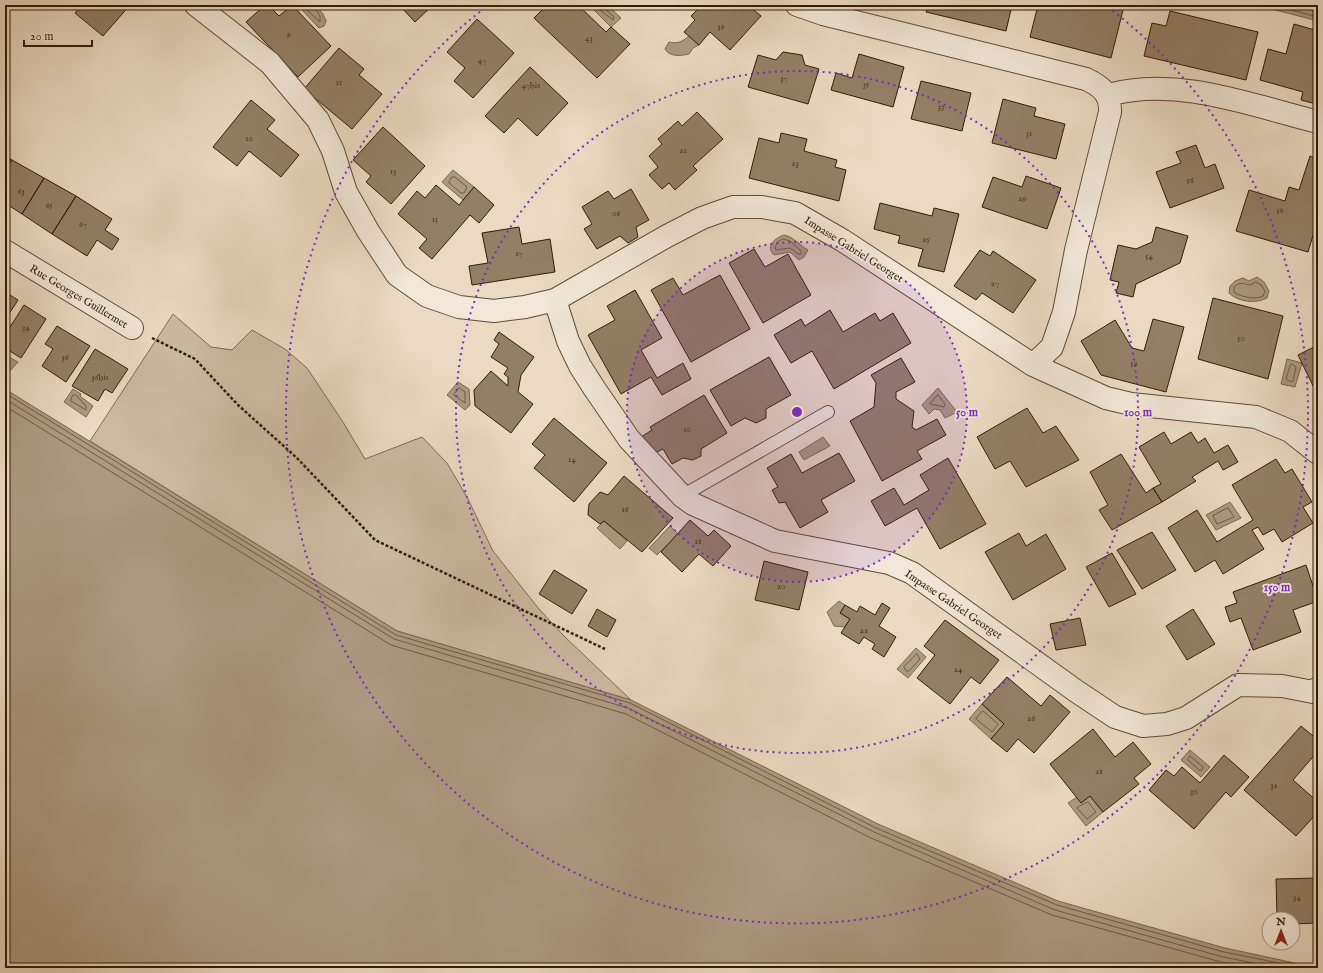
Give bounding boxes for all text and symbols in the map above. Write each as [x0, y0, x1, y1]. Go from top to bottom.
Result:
house number: 39 [717, 21, 725, 32]
scale bar [24, 22, 92, 48]
text: 20 m [30, 29, 53, 44]
house number: 9 [286, 29, 291, 40]
house number: 43 [585, 33, 593, 44]
house number: 47 [478, 55, 486, 66]
house number: 37 [780, 73, 788, 84]
house number: 11 [336, 77, 342, 88]
house number: 35 [863, 79, 870, 90]
house number: 47bis [522, 80, 540, 91]
house number: 33 [938, 101, 944, 112]
house number: 31 [1026, 128, 1032, 139]
house number: 10 [245, 133, 253, 144]
house number: 21 [679, 145, 687, 156]
house number: 23 [791, 158, 799, 169]
house number: 13 [390, 166, 396, 177]
house number: 56 [1186, 175, 1194, 186]
house number: 63 [17, 186, 25, 197]
house number: 29 [1018, 193, 1026, 204]
house number: 65 [45, 200, 53, 211]
house number: 58 [1277, 205, 1284, 216]
house number: 06 [612, 208, 620, 219]
house number: 15 [432, 214, 439, 225]
street label: Impasse Gabriel Georget [801, 214, 906, 286]
house number: 67 [79, 219, 87, 230]
house number: 25 [922, 234, 930, 245]
house number: 17 [515, 248, 523, 259]
house number: 54 [1145, 251, 1153, 262]
street label: Rue Georges Guillermet [27, 262, 130, 332]
house number: 27 [991, 278, 999, 289]
house number: 34 [22, 322, 30, 333]
house number: 50 [1237, 333, 1245, 344]
house number: 36 [61, 352, 69, 363]
house number: 52 [1130, 358, 1138, 369]
house number: 36bis [91, 372, 109, 383]
centre of rings [790, 405, 804, 419]
text: 50 m [956, 405, 979, 420]
text: 100 m [1124, 405, 1153, 420]
house number: 10 [683, 424, 691, 435]
house number: 14 [568, 454, 576, 465]
house number: 16 [621, 504, 629, 515]
house number: 18 [695, 536, 702, 547]
street label: Impasse Gabriel Georget [902, 567, 1005, 643]
text: 150 m [1264, 580, 1291, 595]
house number: 20 [777, 581, 785, 592]
house number: 22 [860, 625, 868, 636]
house number: 24 [954, 664, 963, 675]
house number: 26 [1027, 713, 1035, 724]
house number: 28 [1095, 766, 1103, 777]
house number: 32 [1270, 780, 1278, 791]
house number: 30 [1190, 786, 1198, 797]
house number: 34 [1293, 892, 1301, 903]
north arrow [1261, 911, 1301, 951]
text: N [1275, 915, 1286, 929]

